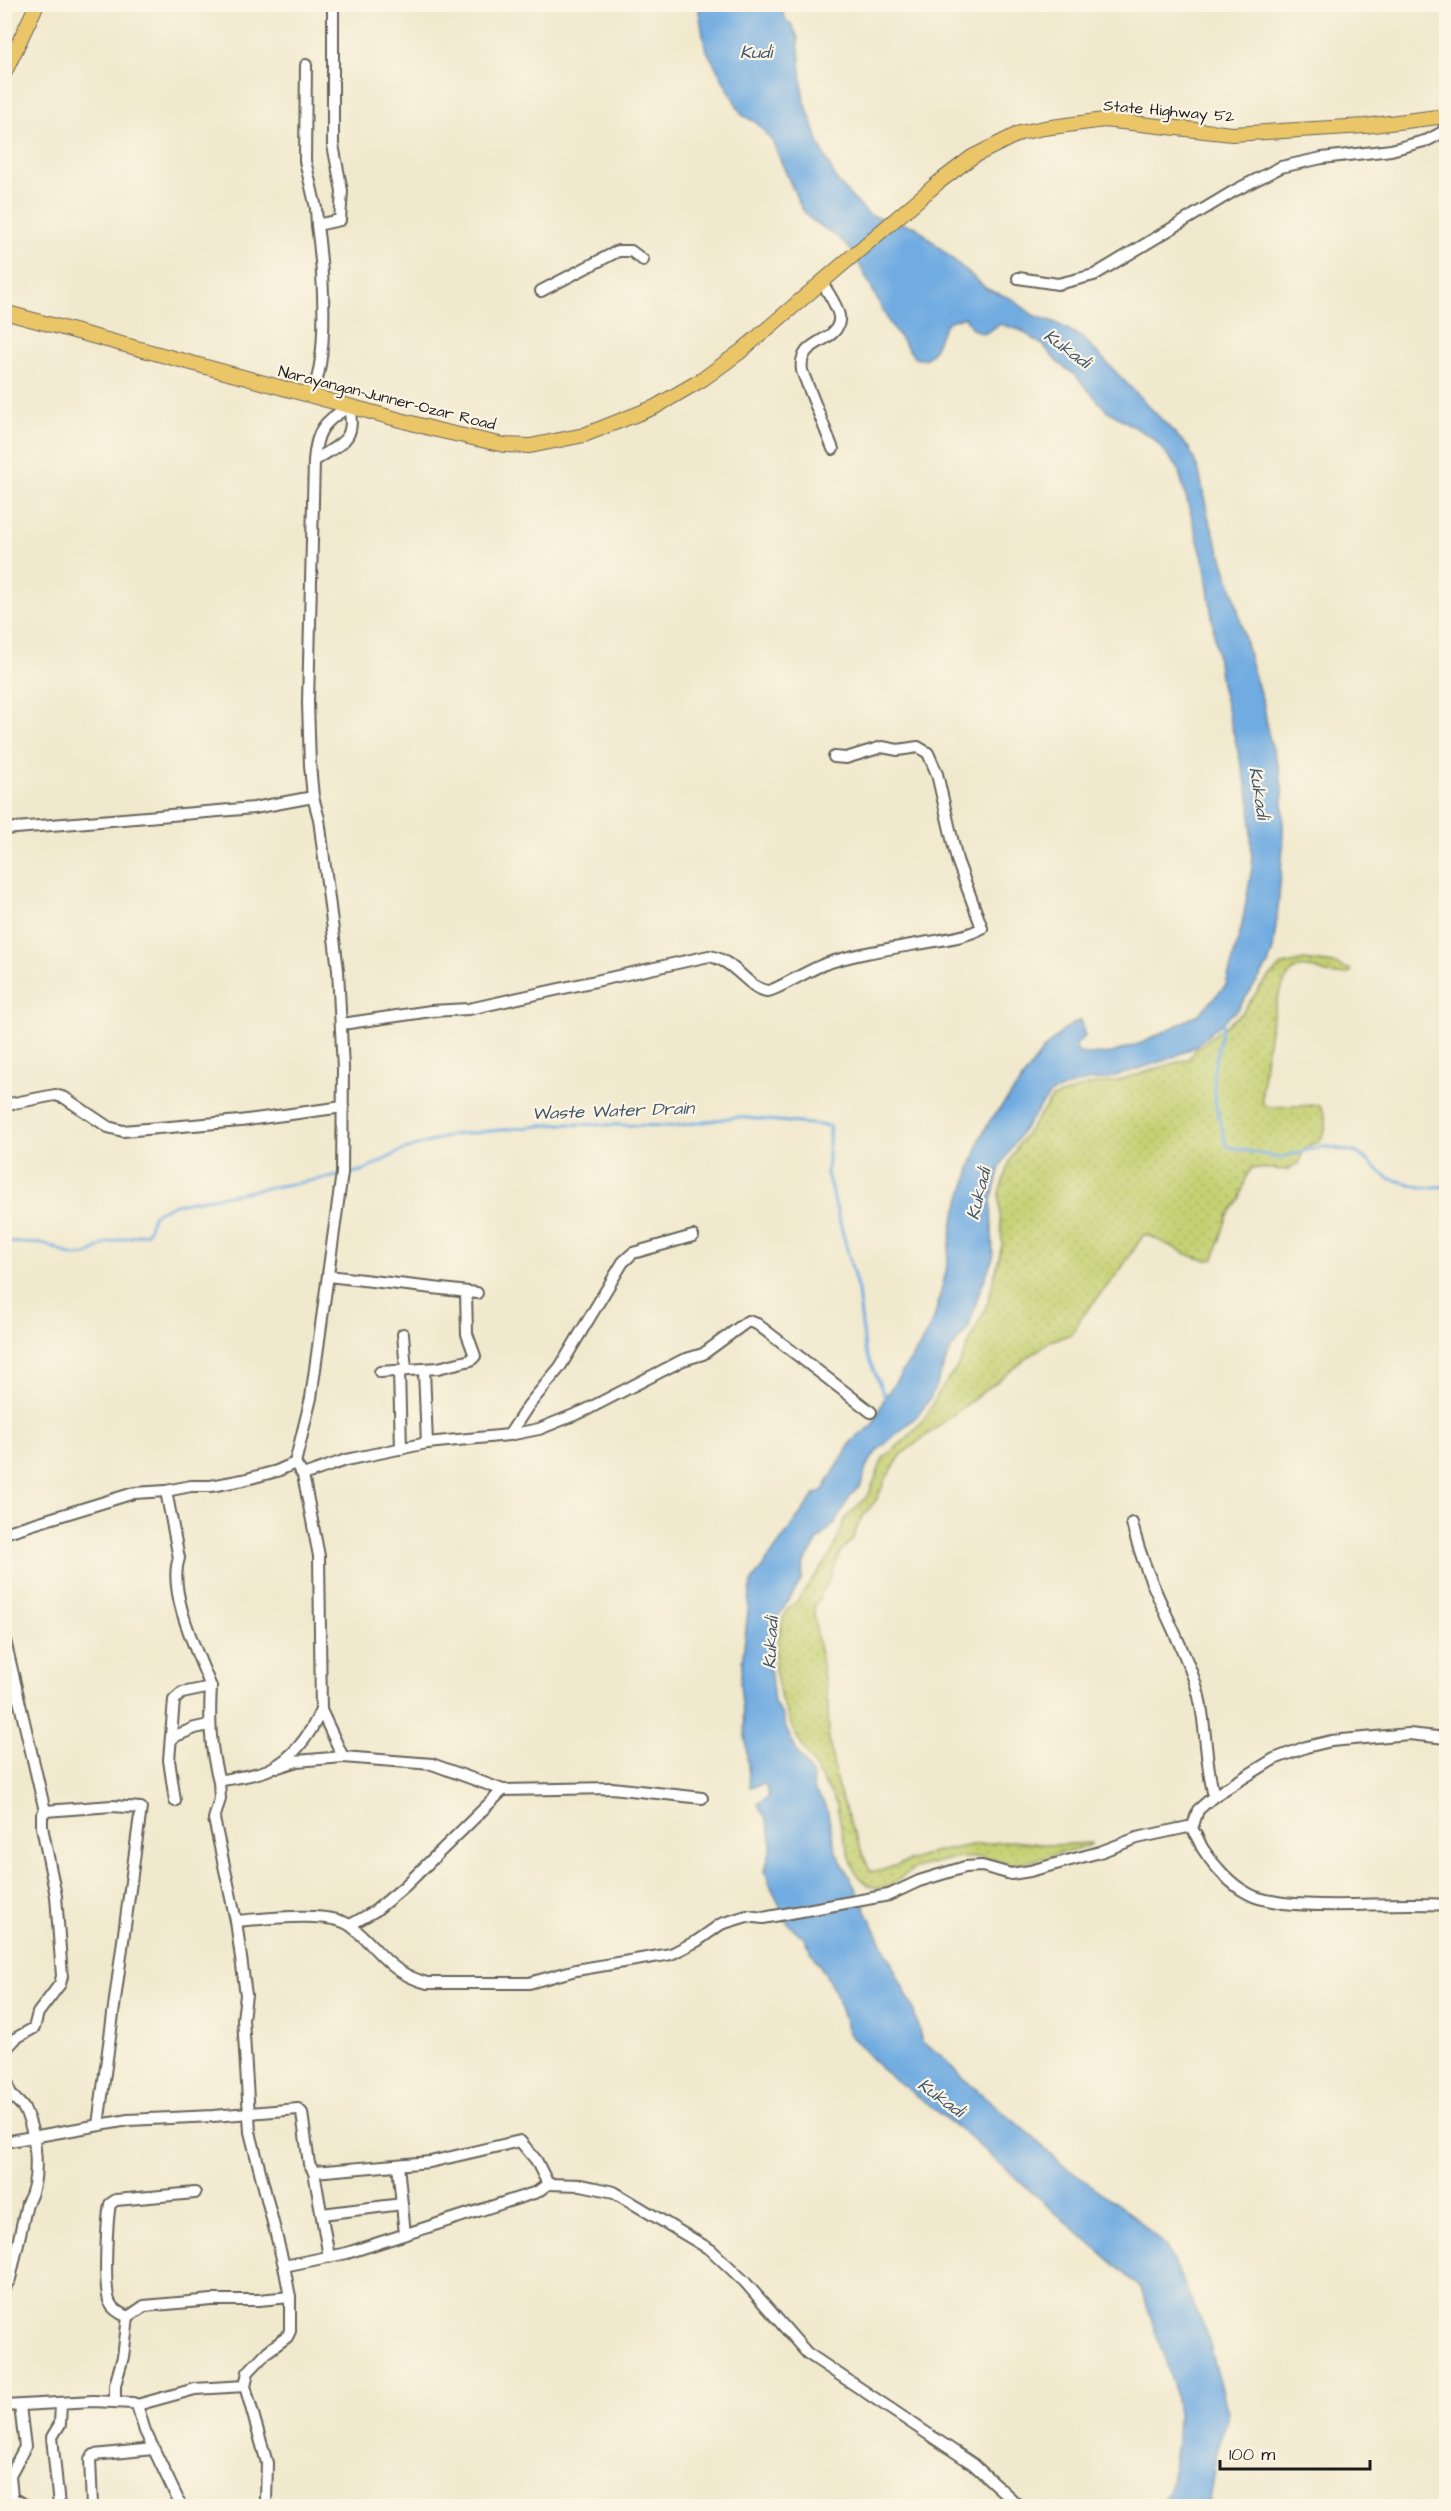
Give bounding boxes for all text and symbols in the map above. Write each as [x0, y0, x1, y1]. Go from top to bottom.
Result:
water label: Kudi [740, 40, 774, 65]
street label: State Highway 52 [1102, 94, 1235, 129]
water label: Kukadi [1039, 324, 1097, 376]
street label: Narayangan-Junner-Ozar Road [276, 360, 498, 437]
water label: Kukadi [1243, 765, 1276, 823]
water label: Waste Water Drain [532, 1096, 696, 1126]
water label: Kukadi [961, 1163, 998, 1222]
water label: Kukadi [757, 1614, 785, 1670]
water label: Kukadi [913, 2073, 971, 2125]
scale bar [1220, 2433, 1370, 2471]
text: 100 m [1229, 2442, 1275, 2467]

